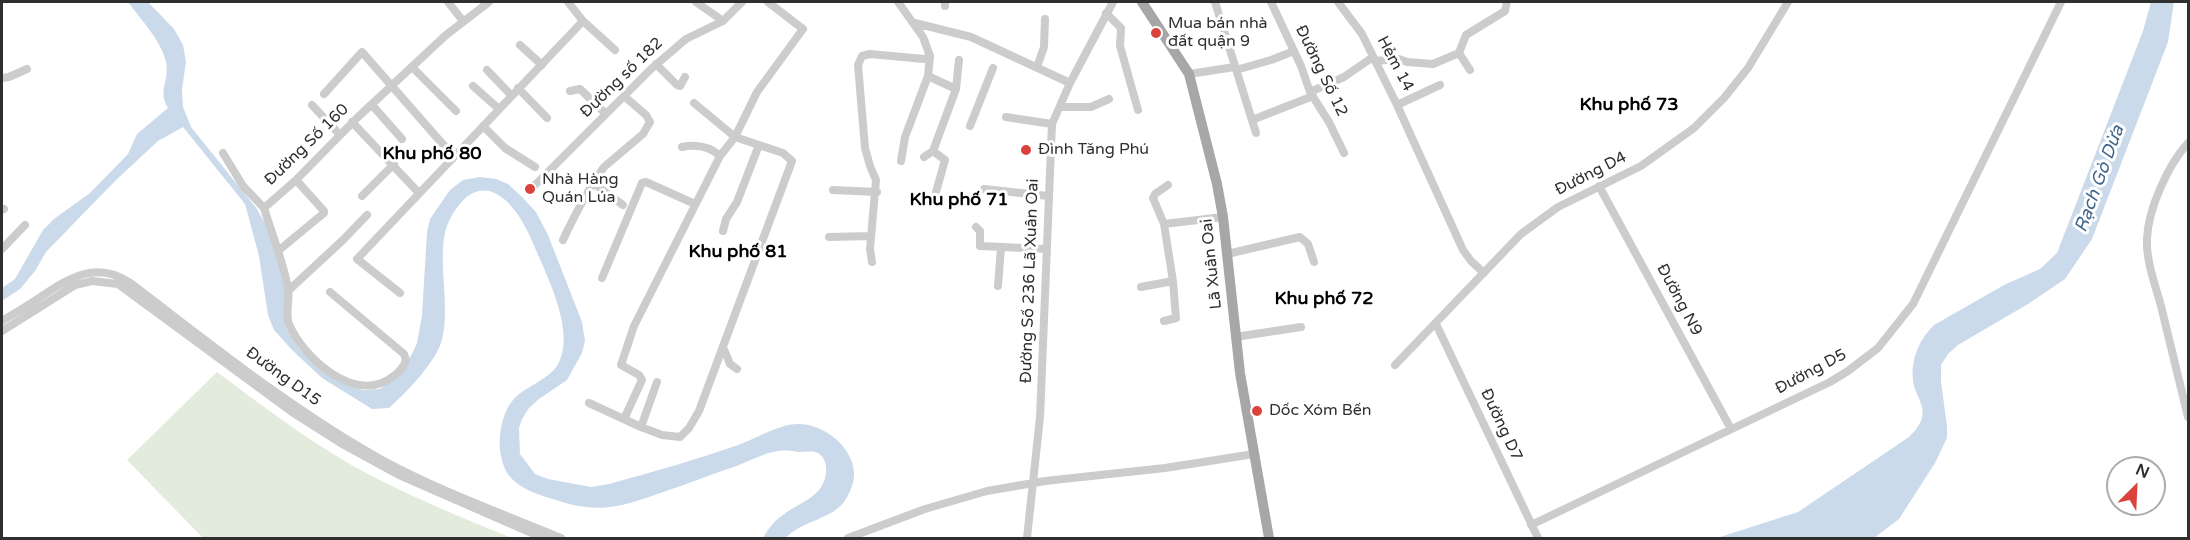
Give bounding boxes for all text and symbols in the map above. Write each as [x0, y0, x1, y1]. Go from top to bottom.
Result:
place label: Mua bán nhà đất quận 9 [1168, 14, 1268, 52]
street label: Đường Số 12 [1291, 22, 1351, 120]
marker: Mua bán nhà đất quận 9 [1149, 26, 1163, 40]
street label: Hẻm 14 [1372, 33, 1418, 95]
street label: Đường số 182 [577, 34, 667, 122]
district label: Khu phố 73 [1579, 94, 1679, 116]
street label: Đường Số 160 [261, 100, 353, 190]
water label: Rạch Gò Dừa [2071, 123, 2129, 235]
place label: Đình Tăng Phú [1038, 140, 1149, 160]
district label: Khu phố 80 [382, 143, 482, 165]
marker: Đình Tăng Phú [1019, 143, 1033, 157]
street label: Đường D4 [1552, 148, 1630, 200]
place label: Nhà Hàng Quán Lúa [542, 170, 618, 208]
street label: Đường Số 236 Lã Xuân Oai [1017, 178, 1043, 384]
marker: Nhà Hàng Quán Lúa [523, 182, 537, 196]
district label: Khu phố 71 [909, 189, 1009, 211]
street label: Lã Xuân Oai [1198, 218, 1226, 310]
district label: Khu phố 81 [688, 241, 788, 263]
street label: Đường N9 [1652, 261, 1706, 339]
district label: Khu phố 72 [1274, 288, 1374, 310]
street label: Đường D15 [242, 343, 324, 411]
street label: Đường D5 [1772, 345, 1850, 399]
street label: Đường D7 [1476, 386, 1526, 464]
place label: Dốc Xóm Bến [1269, 401, 1372, 421]
marker: Dốc Xóm Bến [1250, 404, 1264, 418]
north arrow [2106, 456, 2166, 516]
text: N [2133, 460, 2152, 483]

